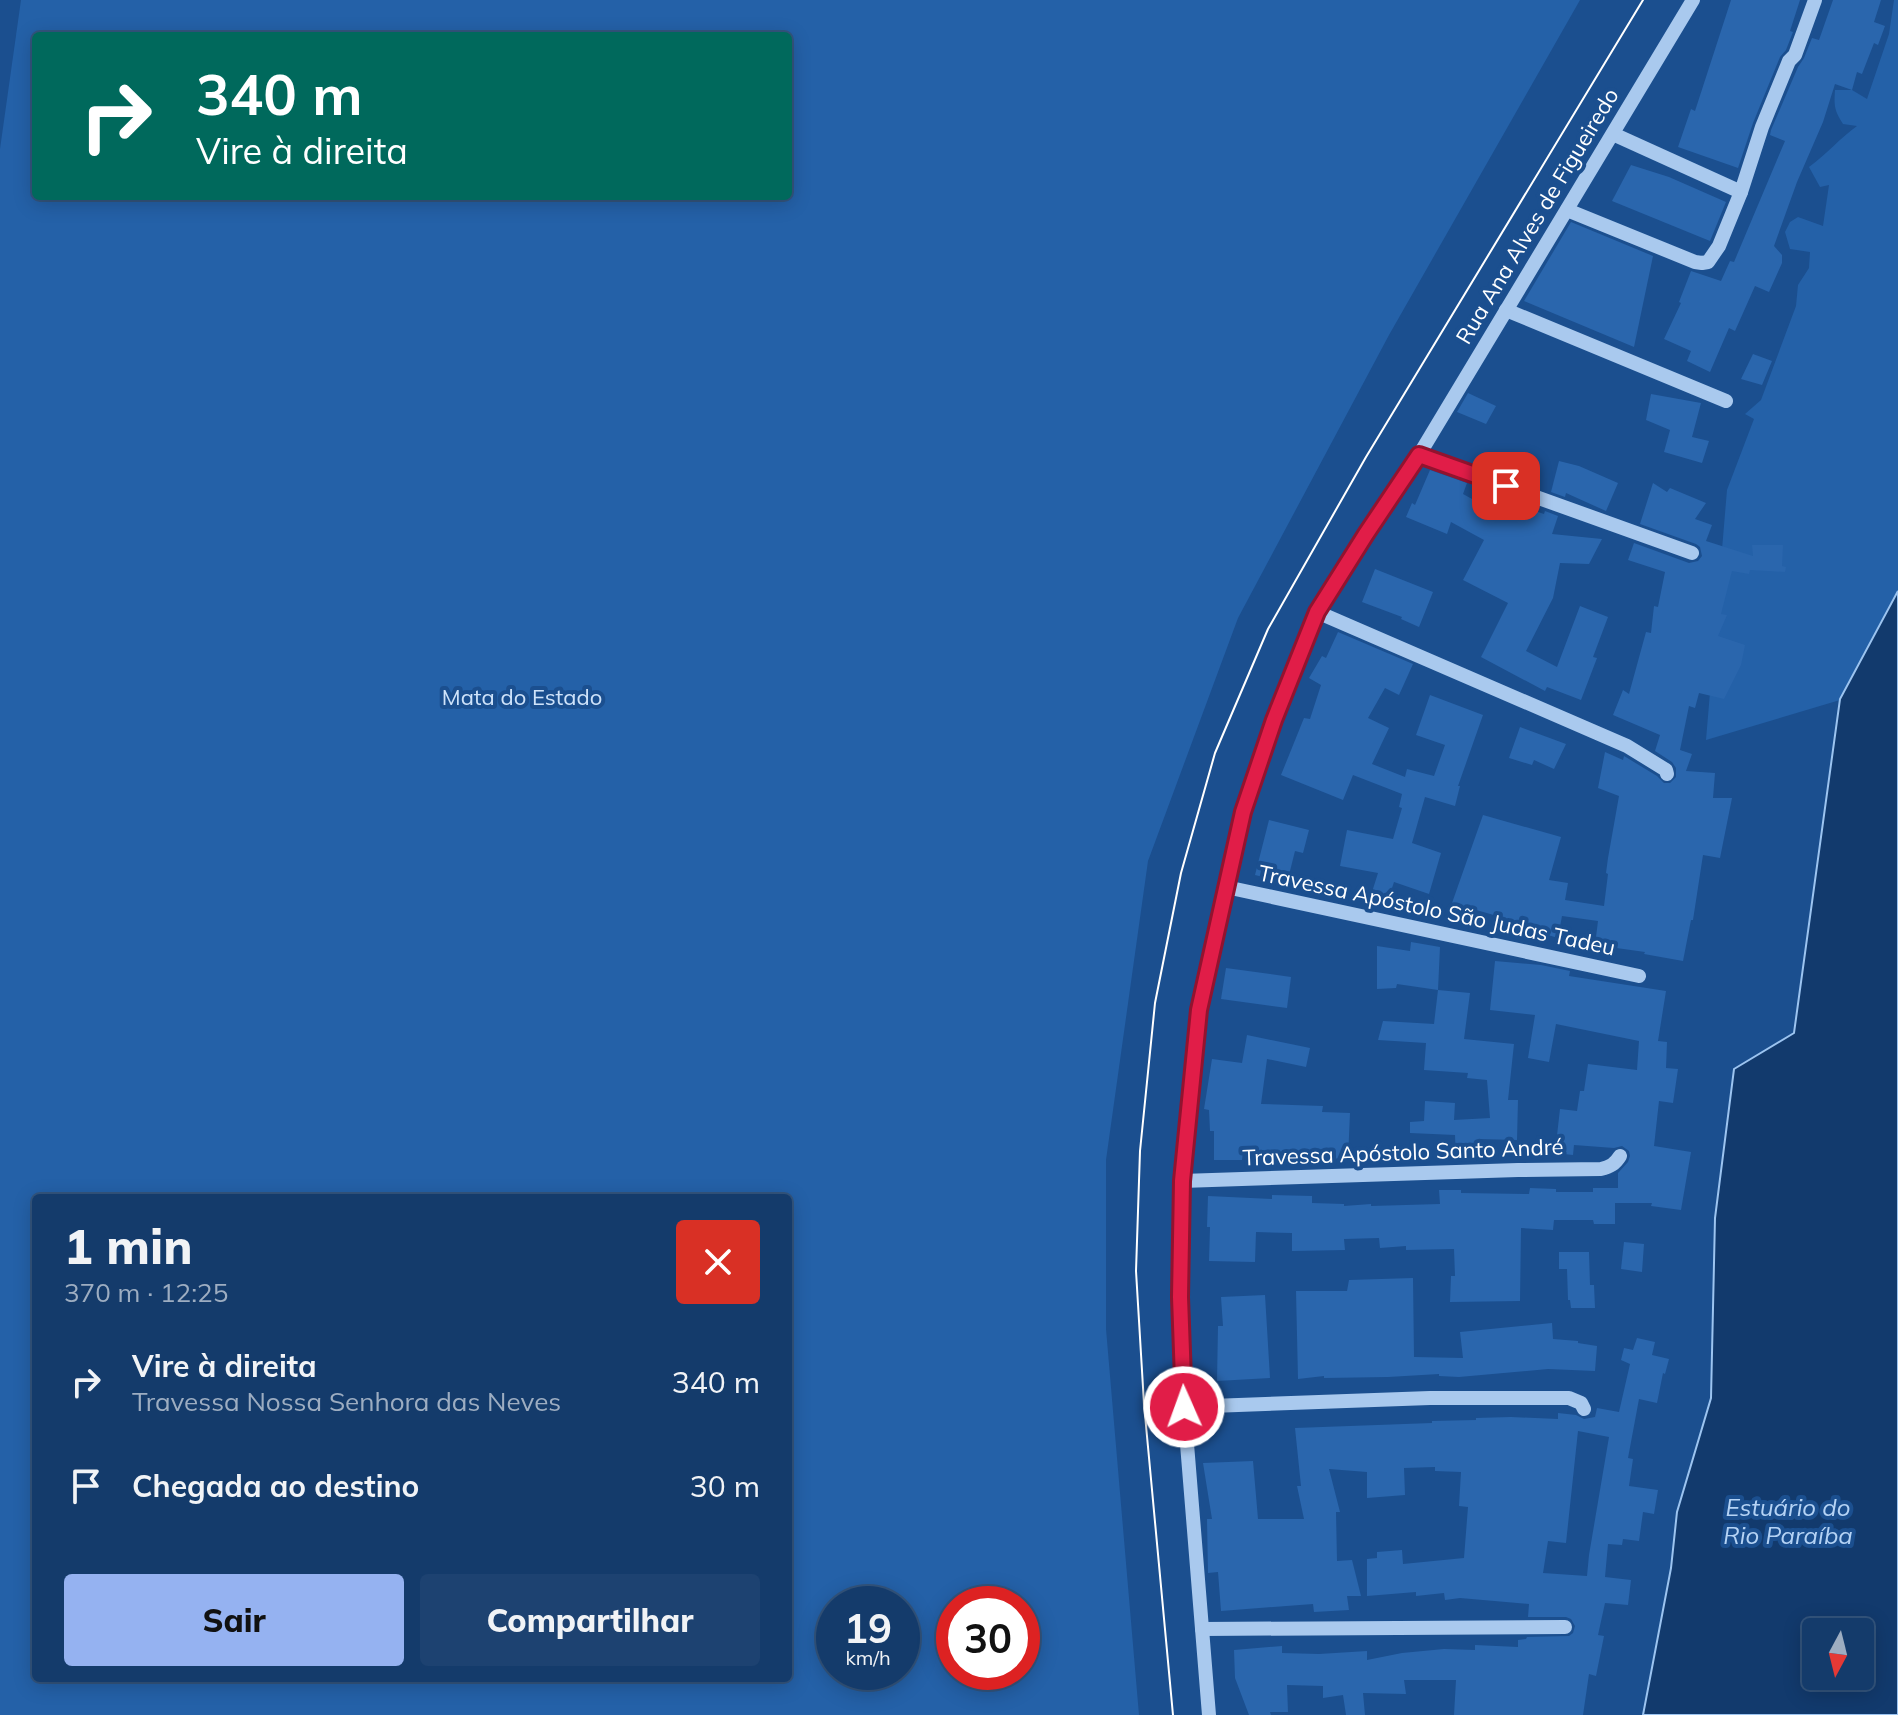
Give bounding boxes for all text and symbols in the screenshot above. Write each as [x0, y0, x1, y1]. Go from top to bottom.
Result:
text: 340 m [196, 59, 363, 129]
icon: right [64, 64, 168, 168]
street label: Rua Ana Alves de Figueiredo [1449, 83, 1625, 349]
text: Vire à direita [196, 128, 408, 173]
pin [1472, 452, 1540, 520]
icon: arrive [1484, 464, 1528, 508]
park label: Mata do Estado [442, 683, 602, 711]
street label: Travessa Apóstolo São Judas Tadeu [1256, 858, 1618, 962]
street label: Travessa Apóstolo Santo André [1242, 1132, 1564, 1172]
text: 1 min [64, 1216, 193, 1276]
button: close [676, 1220, 760, 1304]
text: 370 m · 12:25 [64, 1276, 228, 1309]
text: Vire à direita [132, 1347, 317, 1385]
icon: right [64, 1360, 108, 1404]
text: 340 m [672, 1363, 760, 1401]
position arrow [1142, 1365, 1226, 1449]
text: Travessa Nossa Senhora das Neves [132, 1385, 561, 1418]
icon: arrive [64, 1464, 108, 1508]
text: Chegada ao destino [132, 1467, 419, 1505]
text: 30 m [690, 1467, 760, 1505]
water label: Estuário do Rio Paraíba [1723, 1492, 1853, 1550]
button: Sair [64, 1574, 404, 1666]
button: Compartilhar [420, 1574, 760, 1666]
speed limit sign: 30 [936, 1586, 1040, 1690]
text: 19 [844, 1603, 892, 1653]
north arrow [1802, 1618, 1874, 1690]
map controls [1802, 1618, 1874, 1690]
text: km/h [845, 1645, 891, 1670]

